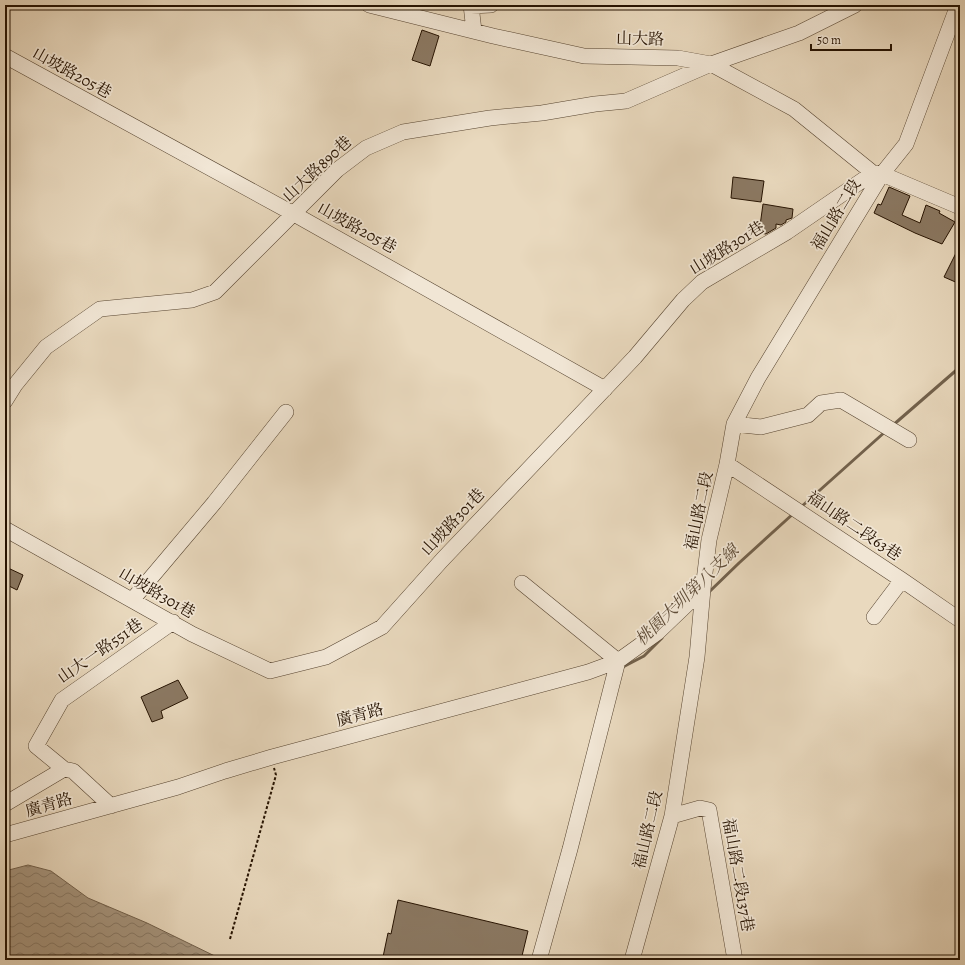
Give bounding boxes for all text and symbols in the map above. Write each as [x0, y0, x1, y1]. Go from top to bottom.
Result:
scale bar [811, 26, 891, 52]
street label: 山大路 [616, 28, 664, 50]
text: 50 m [817, 32, 841, 48]
street label: 山坡路205巷 [29, 42, 115, 104]
street label: 山大路890巷 [277, 131, 357, 207]
street label: 福山路二段 [806, 175, 866, 255]
street label: 山坡路205巷 [314, 197, 400, 259]
street label: 山坡路301巷 [685, 216, 769, 280]
street label: 福山路二段 [680, 470, 718, 552]
street label: 山坡路301巷 [416, 484, 490, 560]
street label: 福山路二段63巷 [802, 486, 906, 566]
water label: 桃園大圳第八支線 [630, 538, 745, 651]
street label: 山坡路301巷 [115, 562, 199, 624]
street label: 山大一路551巷 [53, 614, 147, 688]
street label: 廣青路 [334, 698, 386, 732]
street label: 廣青路 [23, 788, 75, 822]
street label: 福山路二段 [628, 789, 668, 871]
street label: 福山路二段137巷 [717, 817, 759, 933]

